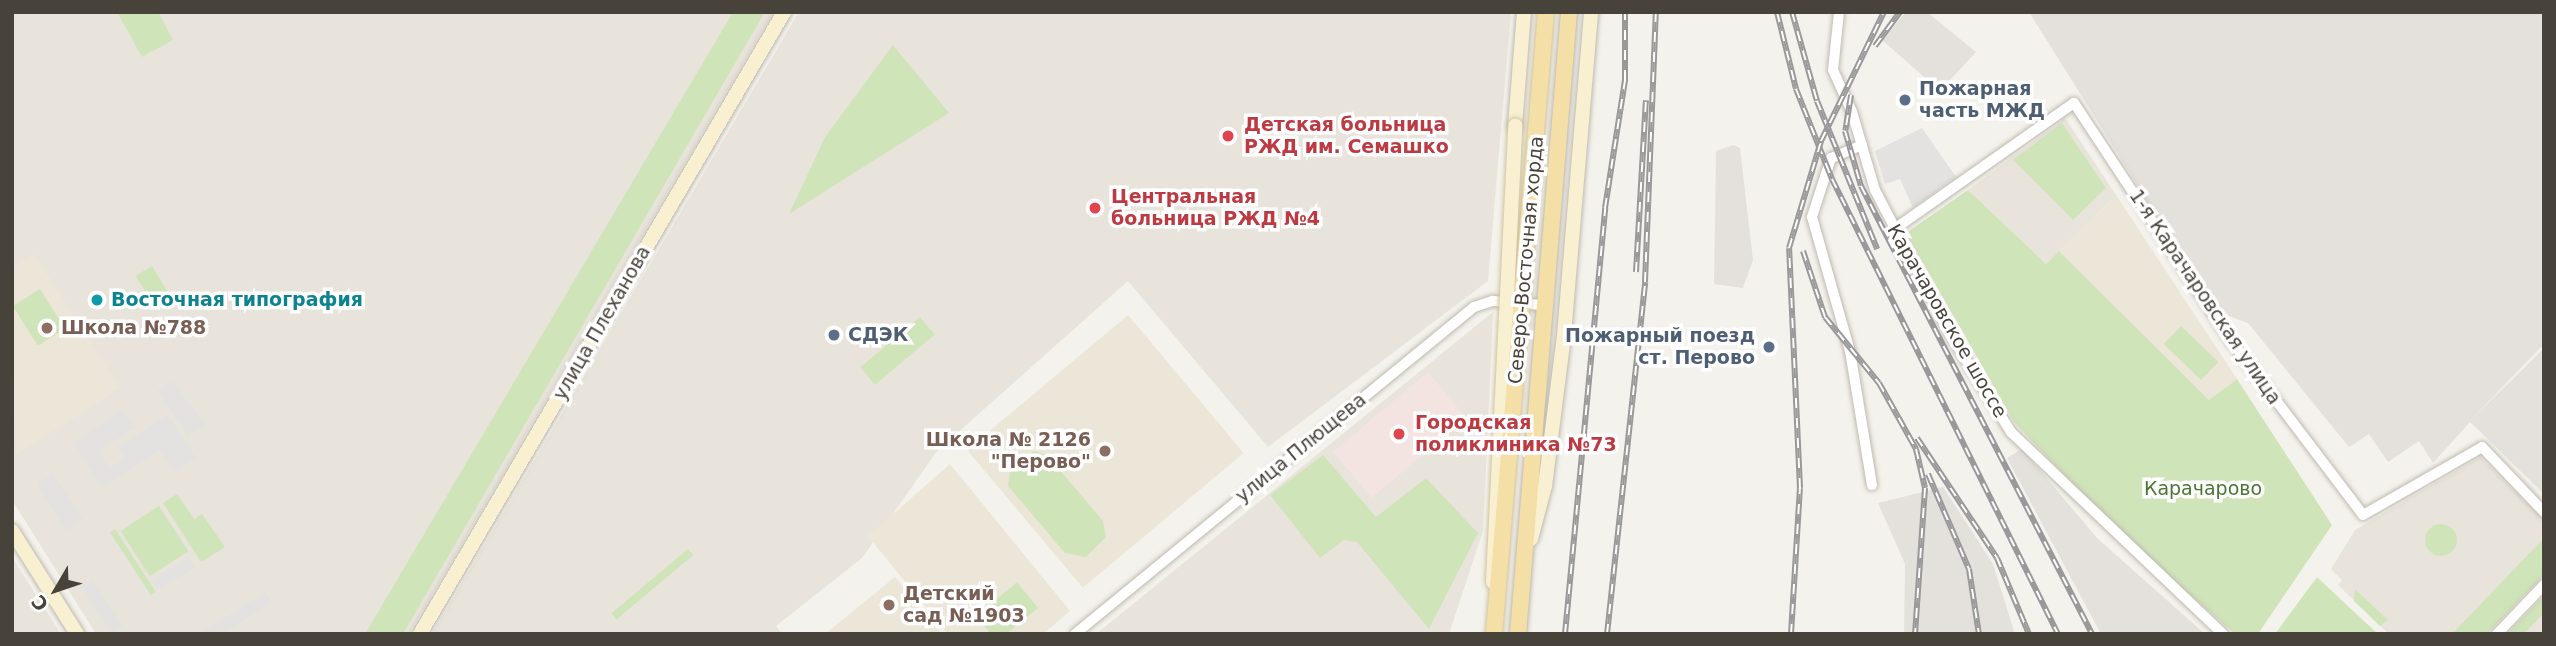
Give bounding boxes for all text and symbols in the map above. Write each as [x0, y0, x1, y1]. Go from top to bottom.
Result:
place label: Пожарная часть МЖД [1919, 78, 2045, 122]
marker: Пожарная часть МЖД [1897, 92, 1913, 108]
place label: Детская больница РЖД им. Семашко [1244, 114, 1449, 158]
marker: Детская больница РЖД им. Семашко [1218, 126, 1238, 146]
street label: Северо-Восточная хорда [1504, 135, 1548, 385]
street label: 1-я Карачаровская улица [2124, 185, 2286, 409]
place label: Центральная больница РЖД №4 [1111, 186, 1320, 230]
marker: Центральная больница РЖД №4 [1085, 198, 1105, 218]
street label: Карачаровское шоссе [1882, 220, 2012, 422]
street label: улица Плеханова [549, 242, 655, 404]
place label: Восточная типография [111, 289, 363, 311]
marker: Восточная типография [89, 292, 105, 308]
place label: Школа №788 [61, 317, 206, 339]
marker: Школа №788 [39, 320, 55, 336]
place label: СДЭК [848, 324, 908, 346]
place label: Пожарный поезд ст. Перово [1565, 325, 1755, 369]
marker: СДЭК [826, 327, 842, 343]
marker: Пожарный поезд ст. Перово [1761, 339, 1777, 355]
street label: улица Плющева [1231, 388, 1371, 508]
place label: Городская поликлиника №73 [1415, 412, 1617, 456]
marker: Городская поликлиника №73 [1389, 424, 1409, 444]
place label: Школа № 2126 "Перово" [926, 429, 1091, 473]
marker: Школа № 2126 "Перово" [1097, 443, 1113, 459]
park label: Карачарово [2144, 478, 2262, 500]
north arrow [21, 555, 91, 625]
place label: Детский сад №1903 [903, 583, 1025, 627]
text: С [27, 591, 53, 616]
marker: Детский сад №1903 [881, 597, 897, 613]

